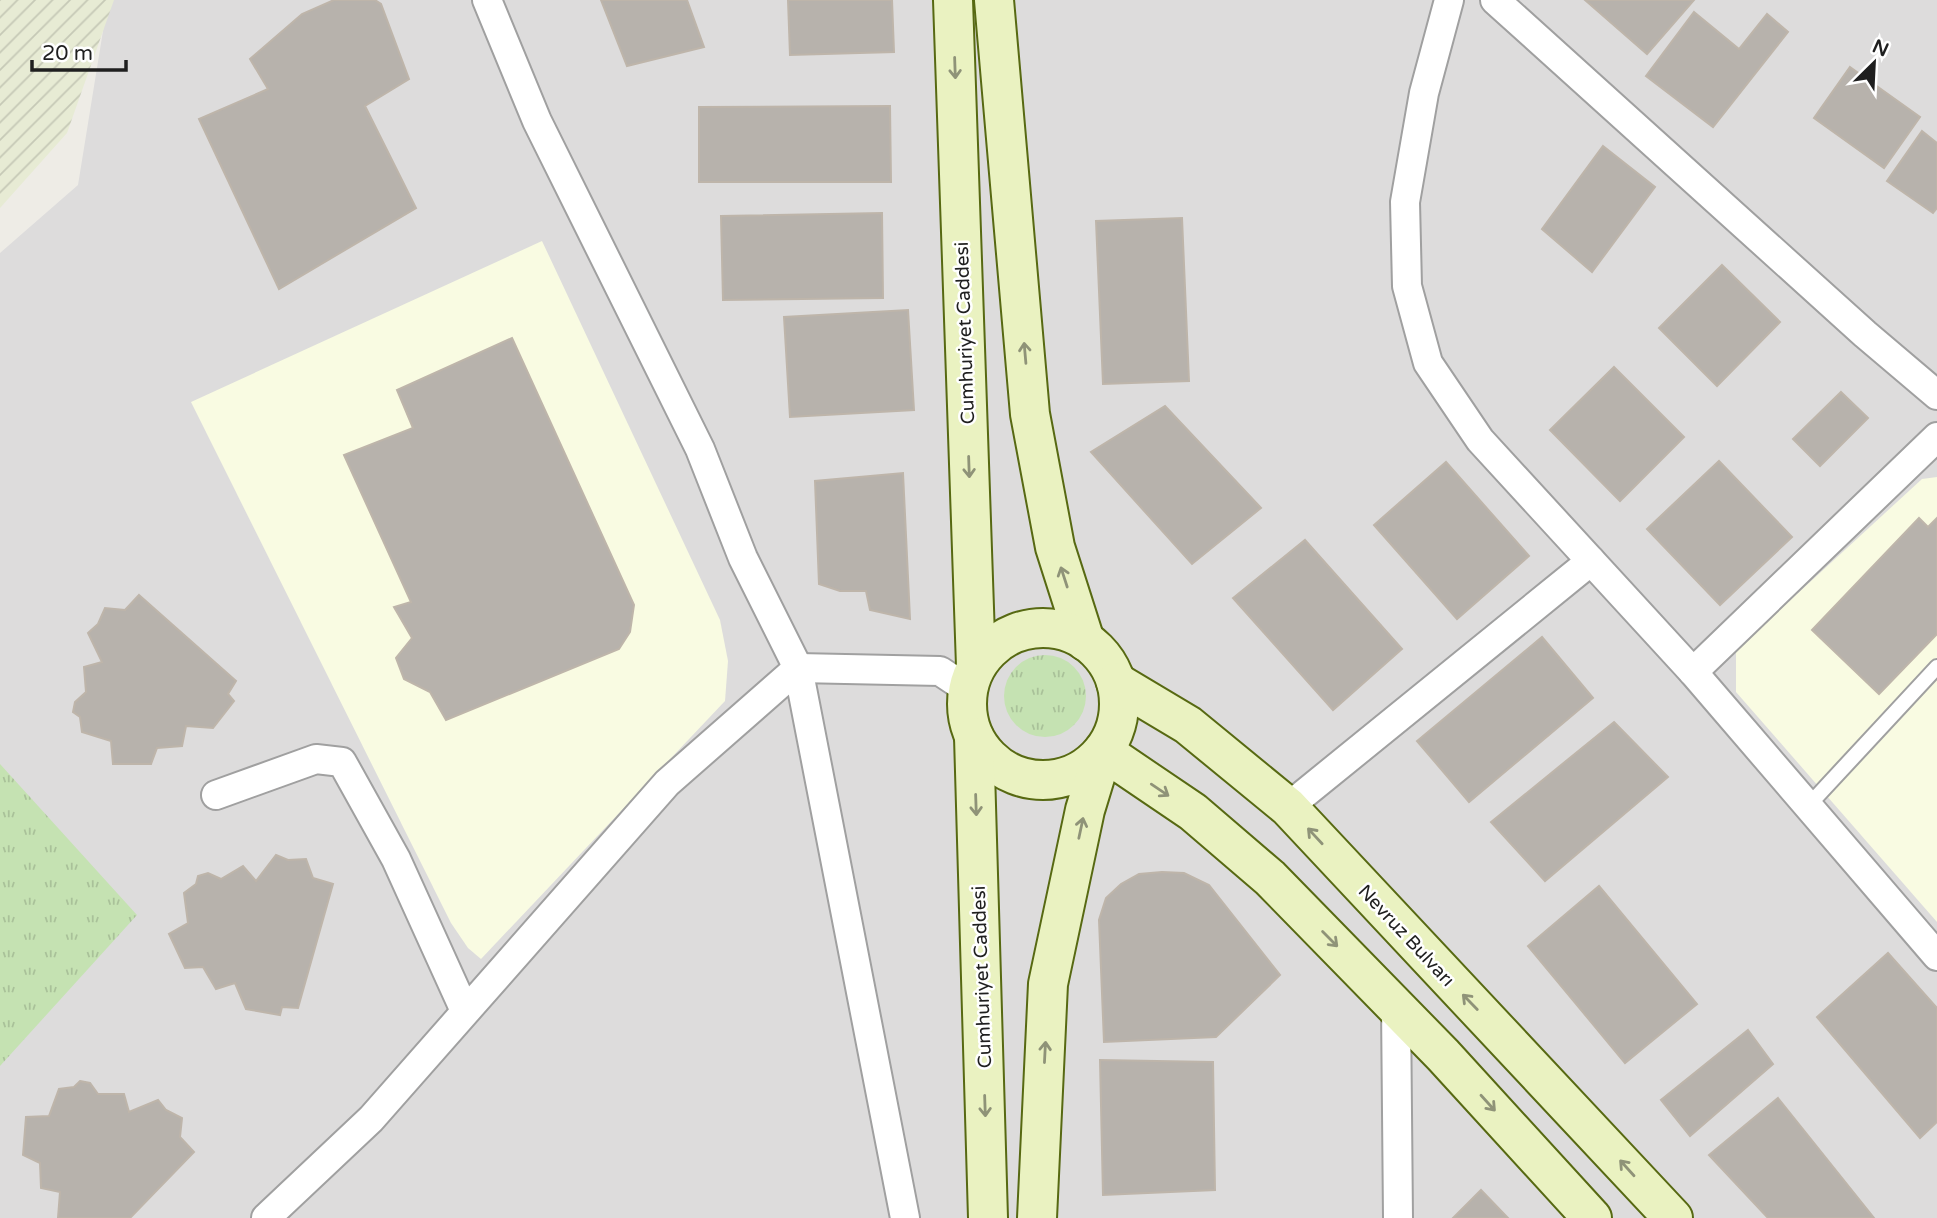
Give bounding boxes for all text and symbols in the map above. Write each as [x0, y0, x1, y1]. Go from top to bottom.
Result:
scale bar [32, 28, 126, 72]
north arrow [1839, 28, 1909, 98]
text: N [1869, 35, 1892, 62]
text: 20 m [42, 41, 93, 66]
one-way arrow [948, 56, 962, 79]
street label: Cumhuriyet Caddesi [951, 241, 979, 425]
one-way arrow [1018, 342, 1031, 365]
one-way arrow [963, 455, 976, 478]
one-way arrow [1057, 566, 1069, 588]
one-way arrow [1149, 783, 1169, 797]
one-way arrow [969, 793, 982, 816]
one-way arrow [1075, 817, 1089, 840]
one-way arrow [1307, 827, 1323, 845]
street label: Nevruz Bulvarı [1354, 880, 1459, 991]
street label: Cumhuriyet Caddesi [968, 885, 996, 1069]
one-way arrow [1322, 931, 1339, 948]
one-way arrow [1462, 994, 1479, 1011]
one-way arrow [1039, 1041, 1052, 1064]
one-way arrow [978, 1094, 991, 1117]
one-way arrow [1480, 1094, 1496, 1112]
one-way arrow [1618, 1160, 1635, 1177]

